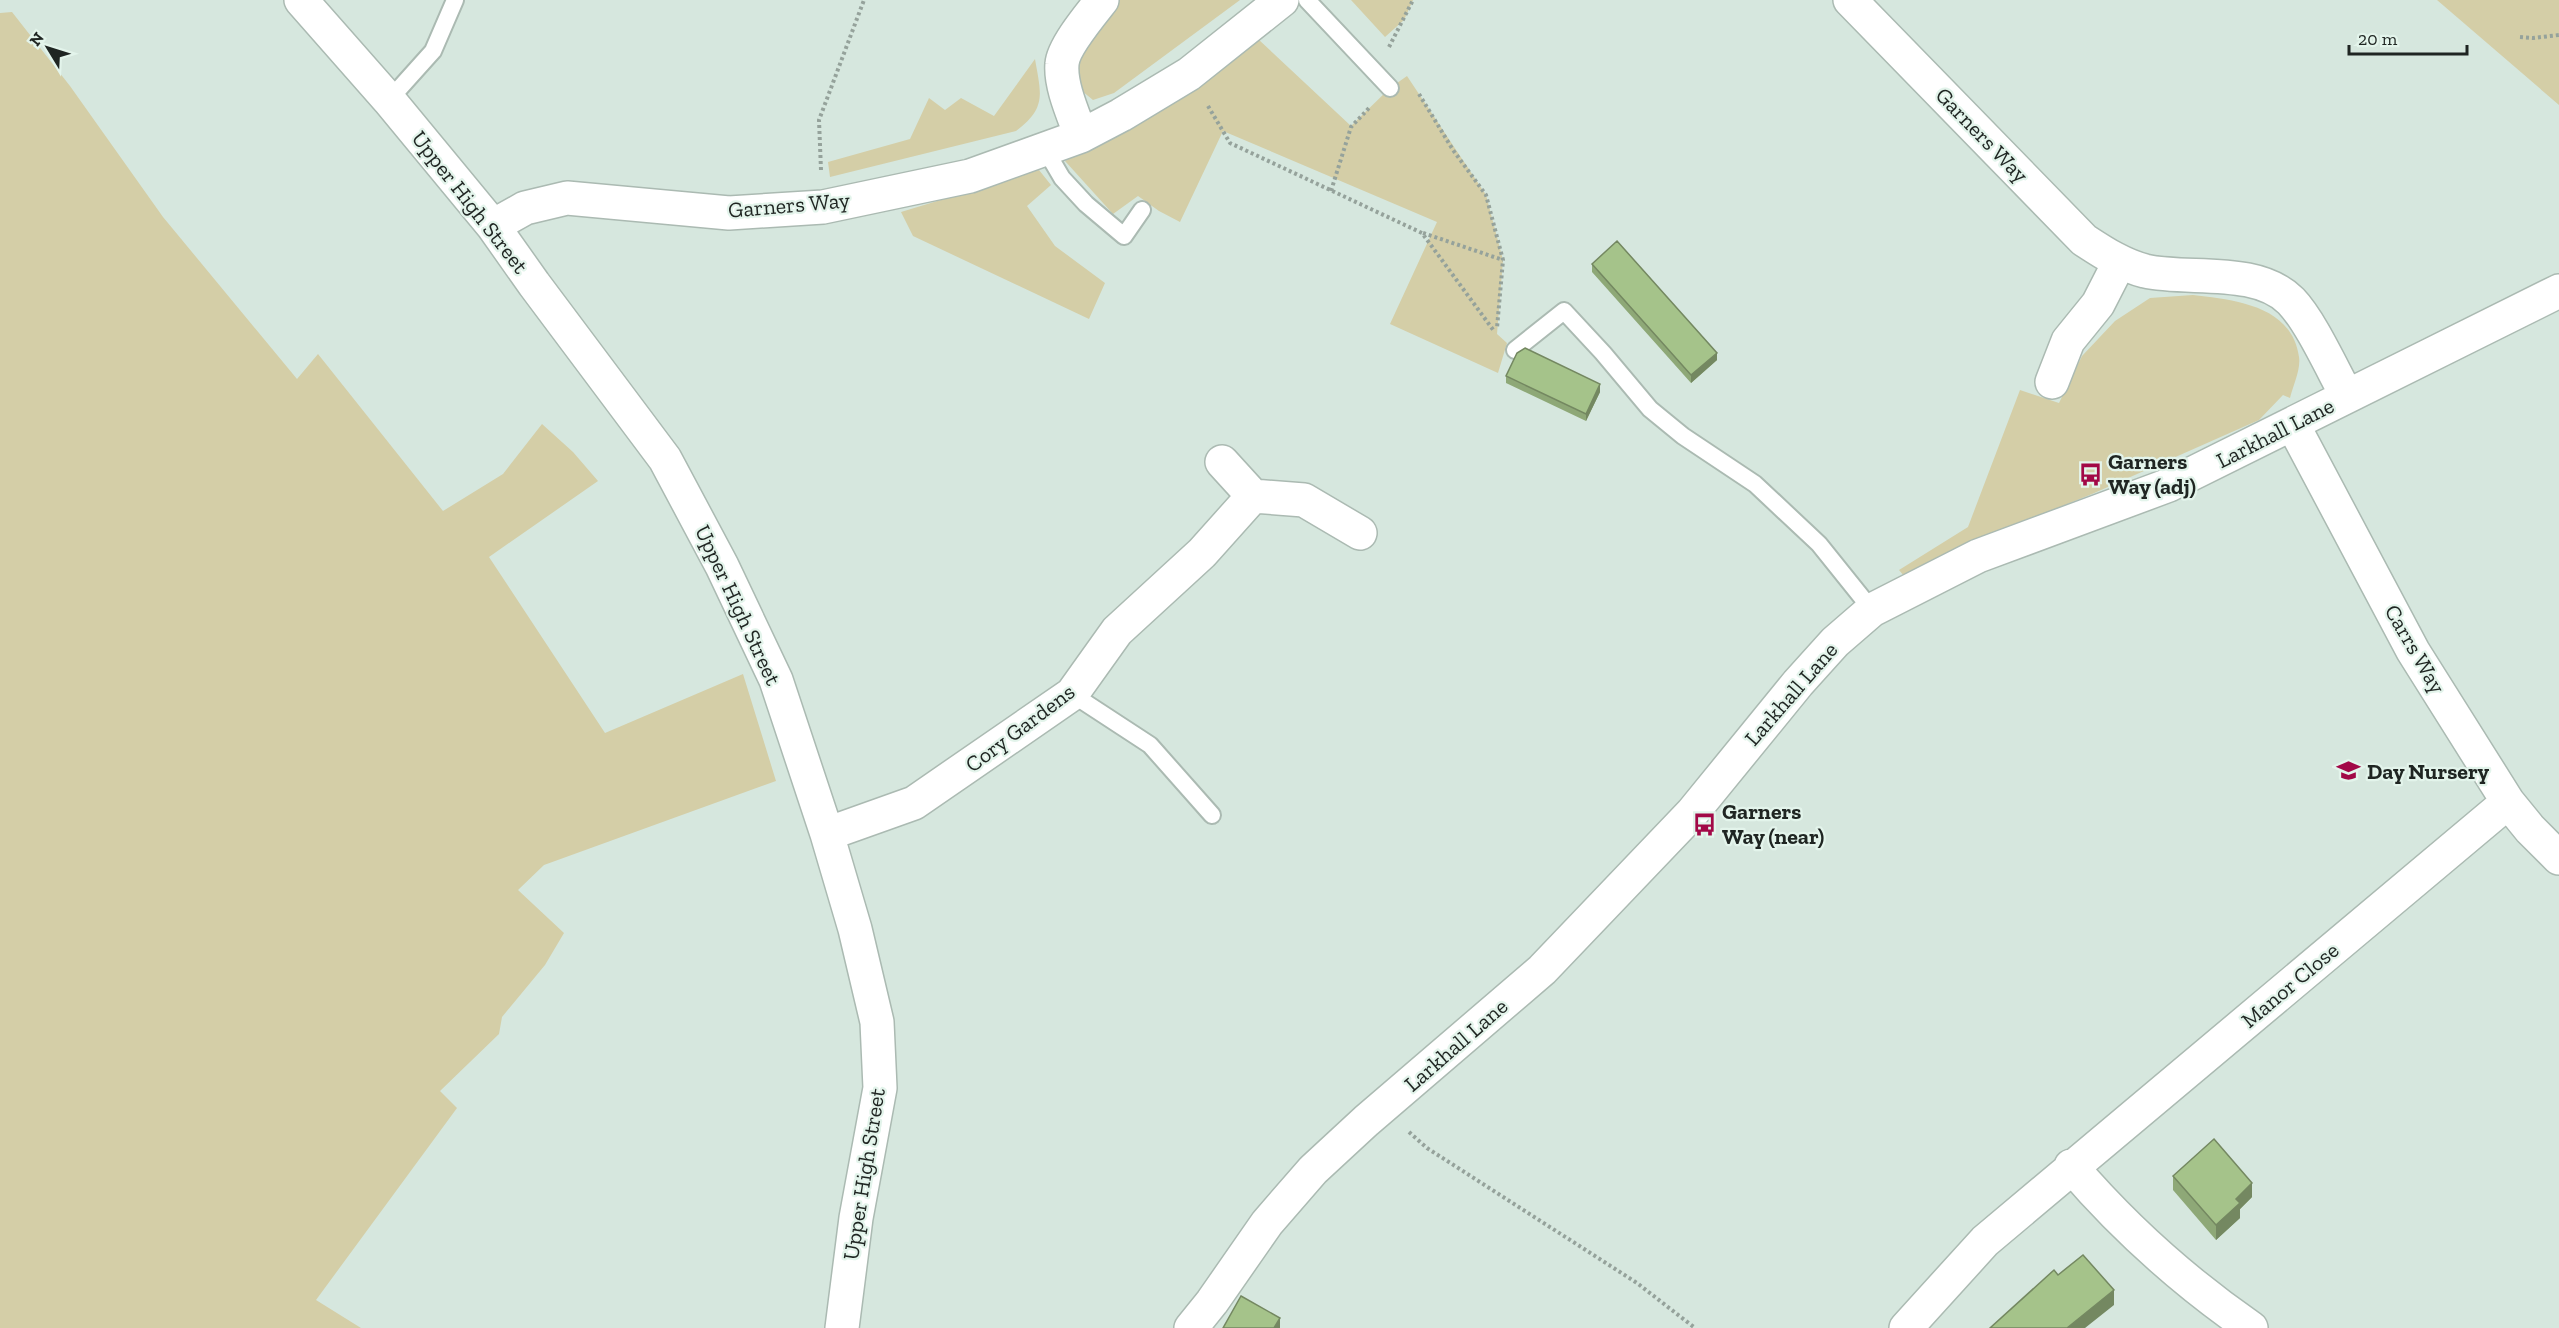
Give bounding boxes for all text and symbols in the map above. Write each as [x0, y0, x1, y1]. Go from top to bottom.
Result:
north arrow [18, 18, 78, 78]
scale bar [2349, 18, 2468, 56]
text: N [25, 28, 48, 50]
text: 20 m [2358, 28, 2398, 50]
street label: Garners Way [1930, 82, 2035, 189]
street label: Upper High Street [406, 125, 535, 279]
street label: Garners Way [727, 186, 852, 224]
street label: Larkhall Lane [2212, 392, 2338, 474]
place label: Garners Way (adj) [2108, 448, 2196, 500]
bus stop icon: Garners Way (adj) [2077, 461, 2103, 487]
street label: Upper High Street [689, 521, 787, 690]
street label: Carrs Way [2379, 600, 2452, 699]
street label: Larkhall Lane [1739, 637, 1843, 751]
street label: Cory Gardens [960, 678, 1080, 778]
school or university icon: Day Nursery [2336, 758, 2362, 784]
place label: Day Nursery [2367, 758, 2490, 785]
place label: Garners Way (near) [1722, 798, 1824, 850]
bus stop icon: Garners Way (near) [1691, 811, 1717, 837]
street label: Manor Close [2236, 936, 2344, 1034]
street label: Larkhall Lane [1399, 993, 1513, 1097]
street label: Upper High Street [837, 1085, 891, 1262]

